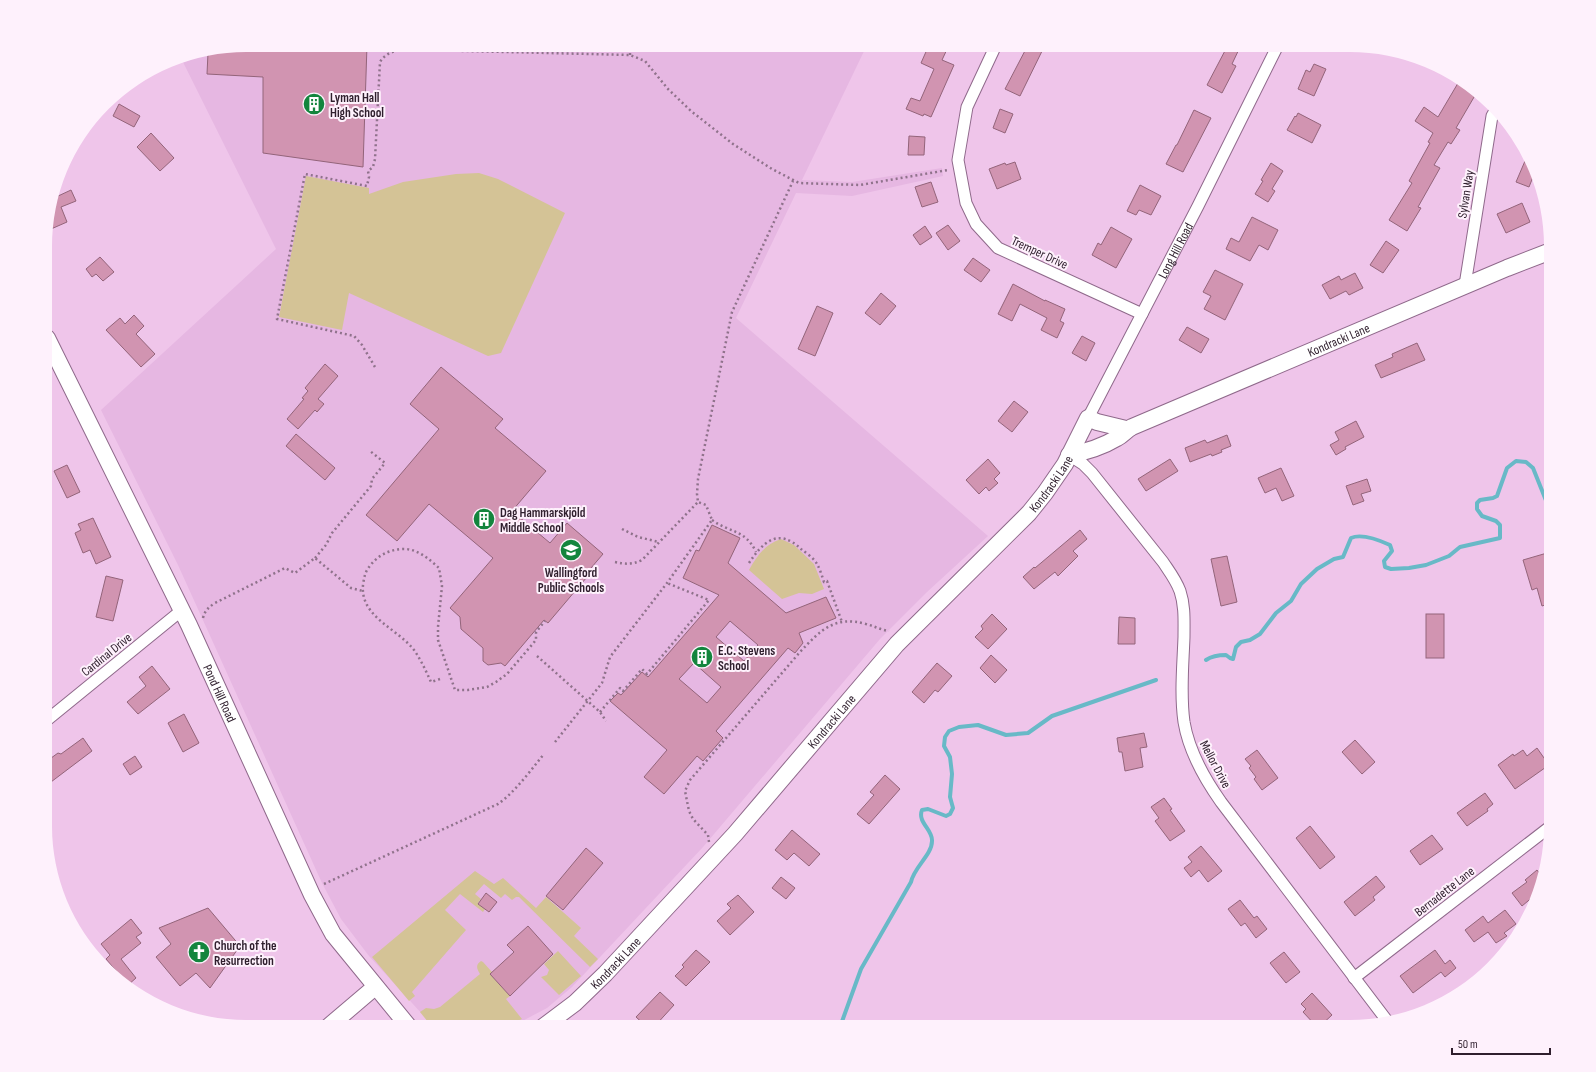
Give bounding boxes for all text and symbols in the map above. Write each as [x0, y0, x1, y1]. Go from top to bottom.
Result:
place label: Lyman Hall High School [330, 90, 384, 121]
building icon: Lyman Hall High School [301, 91, 327, 117]
street label: Sylvan Way [1454, 169, 1478, 219]
street label: Long Hill Road [1155, 220, 1197, 281]
street label: Tremper Drive [1009, 233, 1070, 273]
street label: Kondracki Lane [1305, 320, 1372, 361]
street label: Kondracki Lane [1026, 453, 1077, 516]
place label: Dag Hammarskjöld Middle School [500, 505, 586, 536]
building icon: Dag Hammarskjöld Middle School [471, 506, 497, 532]
school or university icon: Wallingford Public Schools [558, 537, 584, 563]
place label: Wallingford Public Schools [538, 565, 604, 596]
street label: Cardinal Drive [78, 630, 135, 680]
place label: E.C. Stevens School [718, 643, 775, 674]
building icon: E.C. Stevens School [689, 644, 715, 670]
street label: Pond Hill Road [199, 662, 239, 725]
street label: Kondracki Lane [804, 692, 859, 752]
street label: Mellor Drive [1196, 738, 1234, 791]
street label: Bernadette Lane [1411, 863, 1478, 920]
street label: Kondracki Lane [587, 934, 644, 993]
place label: Church of the Resurrection [214, 938, 277, 969]
church icon: Church of the Resurrection [186, 939, 212, 965]
scale bar [1452, 1030, 1550, 1056]
text: 50 m [1458, 1037, 1478, 1052]

